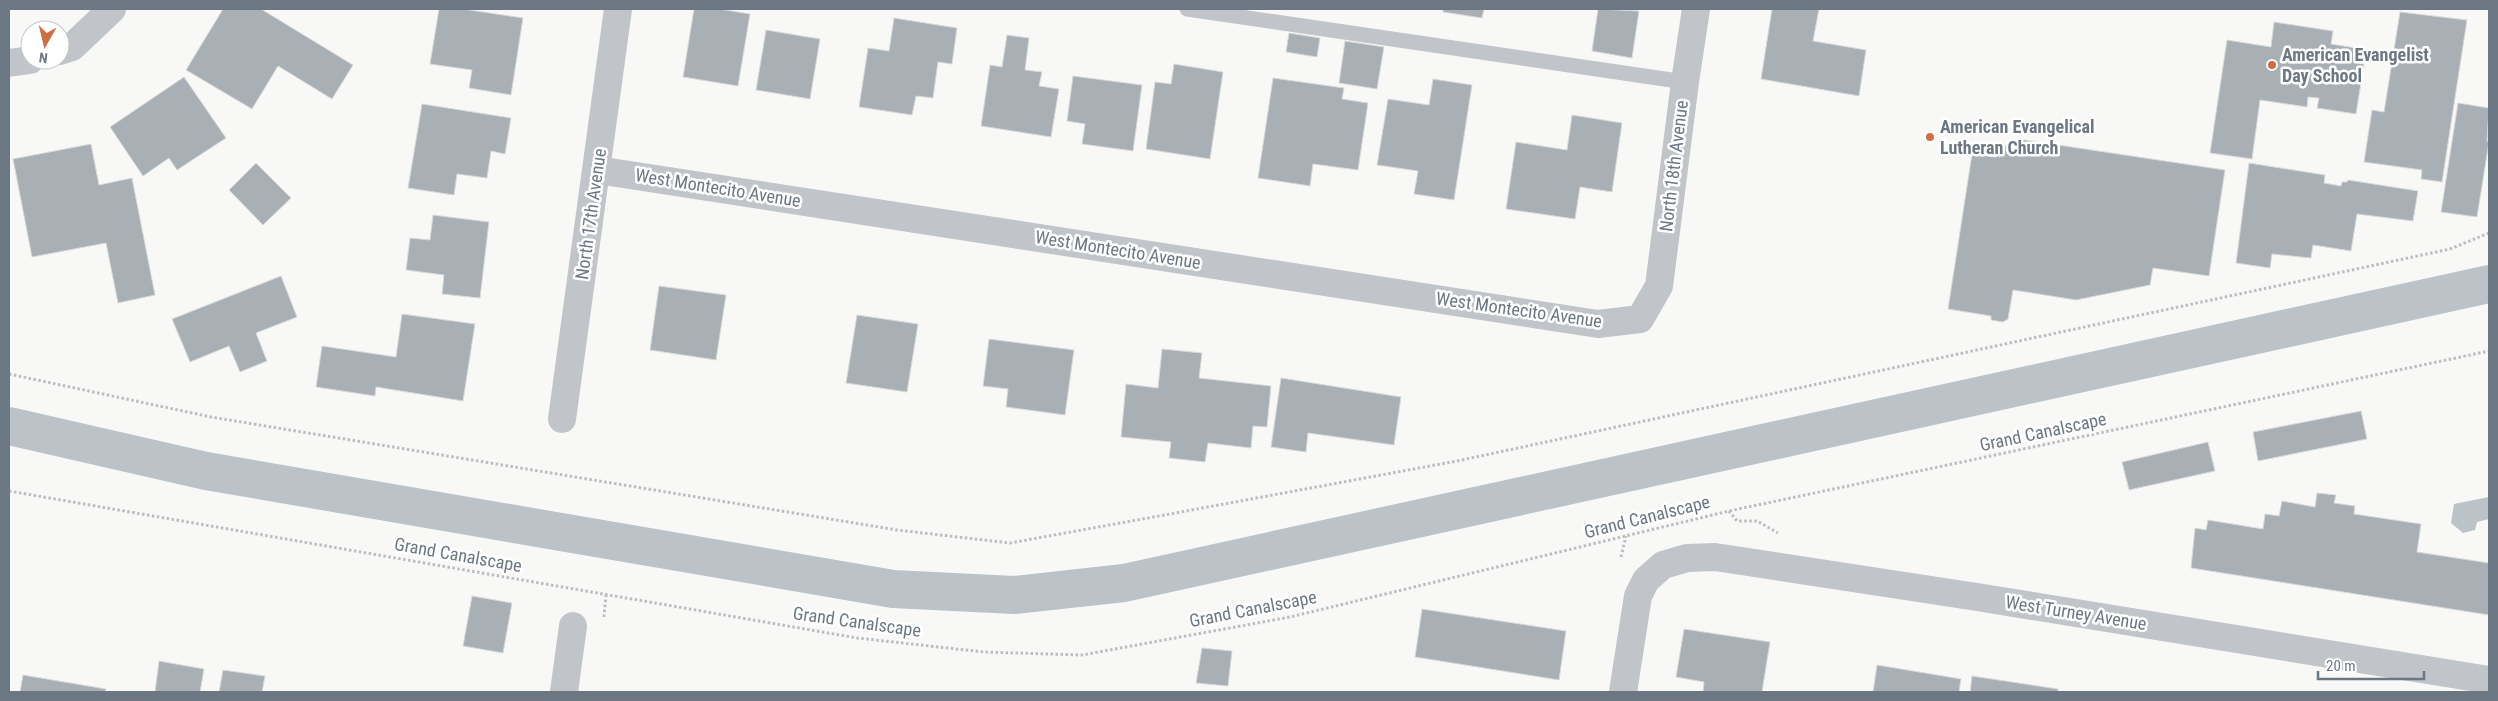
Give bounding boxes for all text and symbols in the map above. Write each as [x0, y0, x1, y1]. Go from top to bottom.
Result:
north arrow [20, 20, 70, 70]
place label: American Evangelist Day School [2282, 44, 2429, 86]
text: N [38, 49, 49, 66]
marker: American Evangelist Day School [2266, 59, 2278, 71]
street label: North 18th Avenue [1655, 99, 1692, 233]
place label: American Evangelical Lutheran Church [1940, 116, 2095, 158]
marker: American Evangelical Lutheran Church [1924, 131, 1936, 143]
street label: North 17th Avenue [571, 147, 610, 281]
street label: West Montecito Avenue [634, 164, 802, 211]
street label: West Montecito Avenue [1034, 226, 1202, 273]
street label: West Montecito Avenue [1435, 287, 1603, 332]
street label: Grand Canalscape [1978, 408, 2108, 455]
street label: Grand Canalscape [1582, 491, 1712, 542]
street label: Grand Canalscape [393, 533, 523, 576]
street label: Grand Canalscape [1188, 586, 1318, 631]
street label: West Turney Avenue [2004, 591, 2148, 634]
street label: Grand Canalscape [792, 602, 922, 641]
scale bar [2318, 648, 2424, 680]
text: 20 m [2326, 657, 2356, 675]

